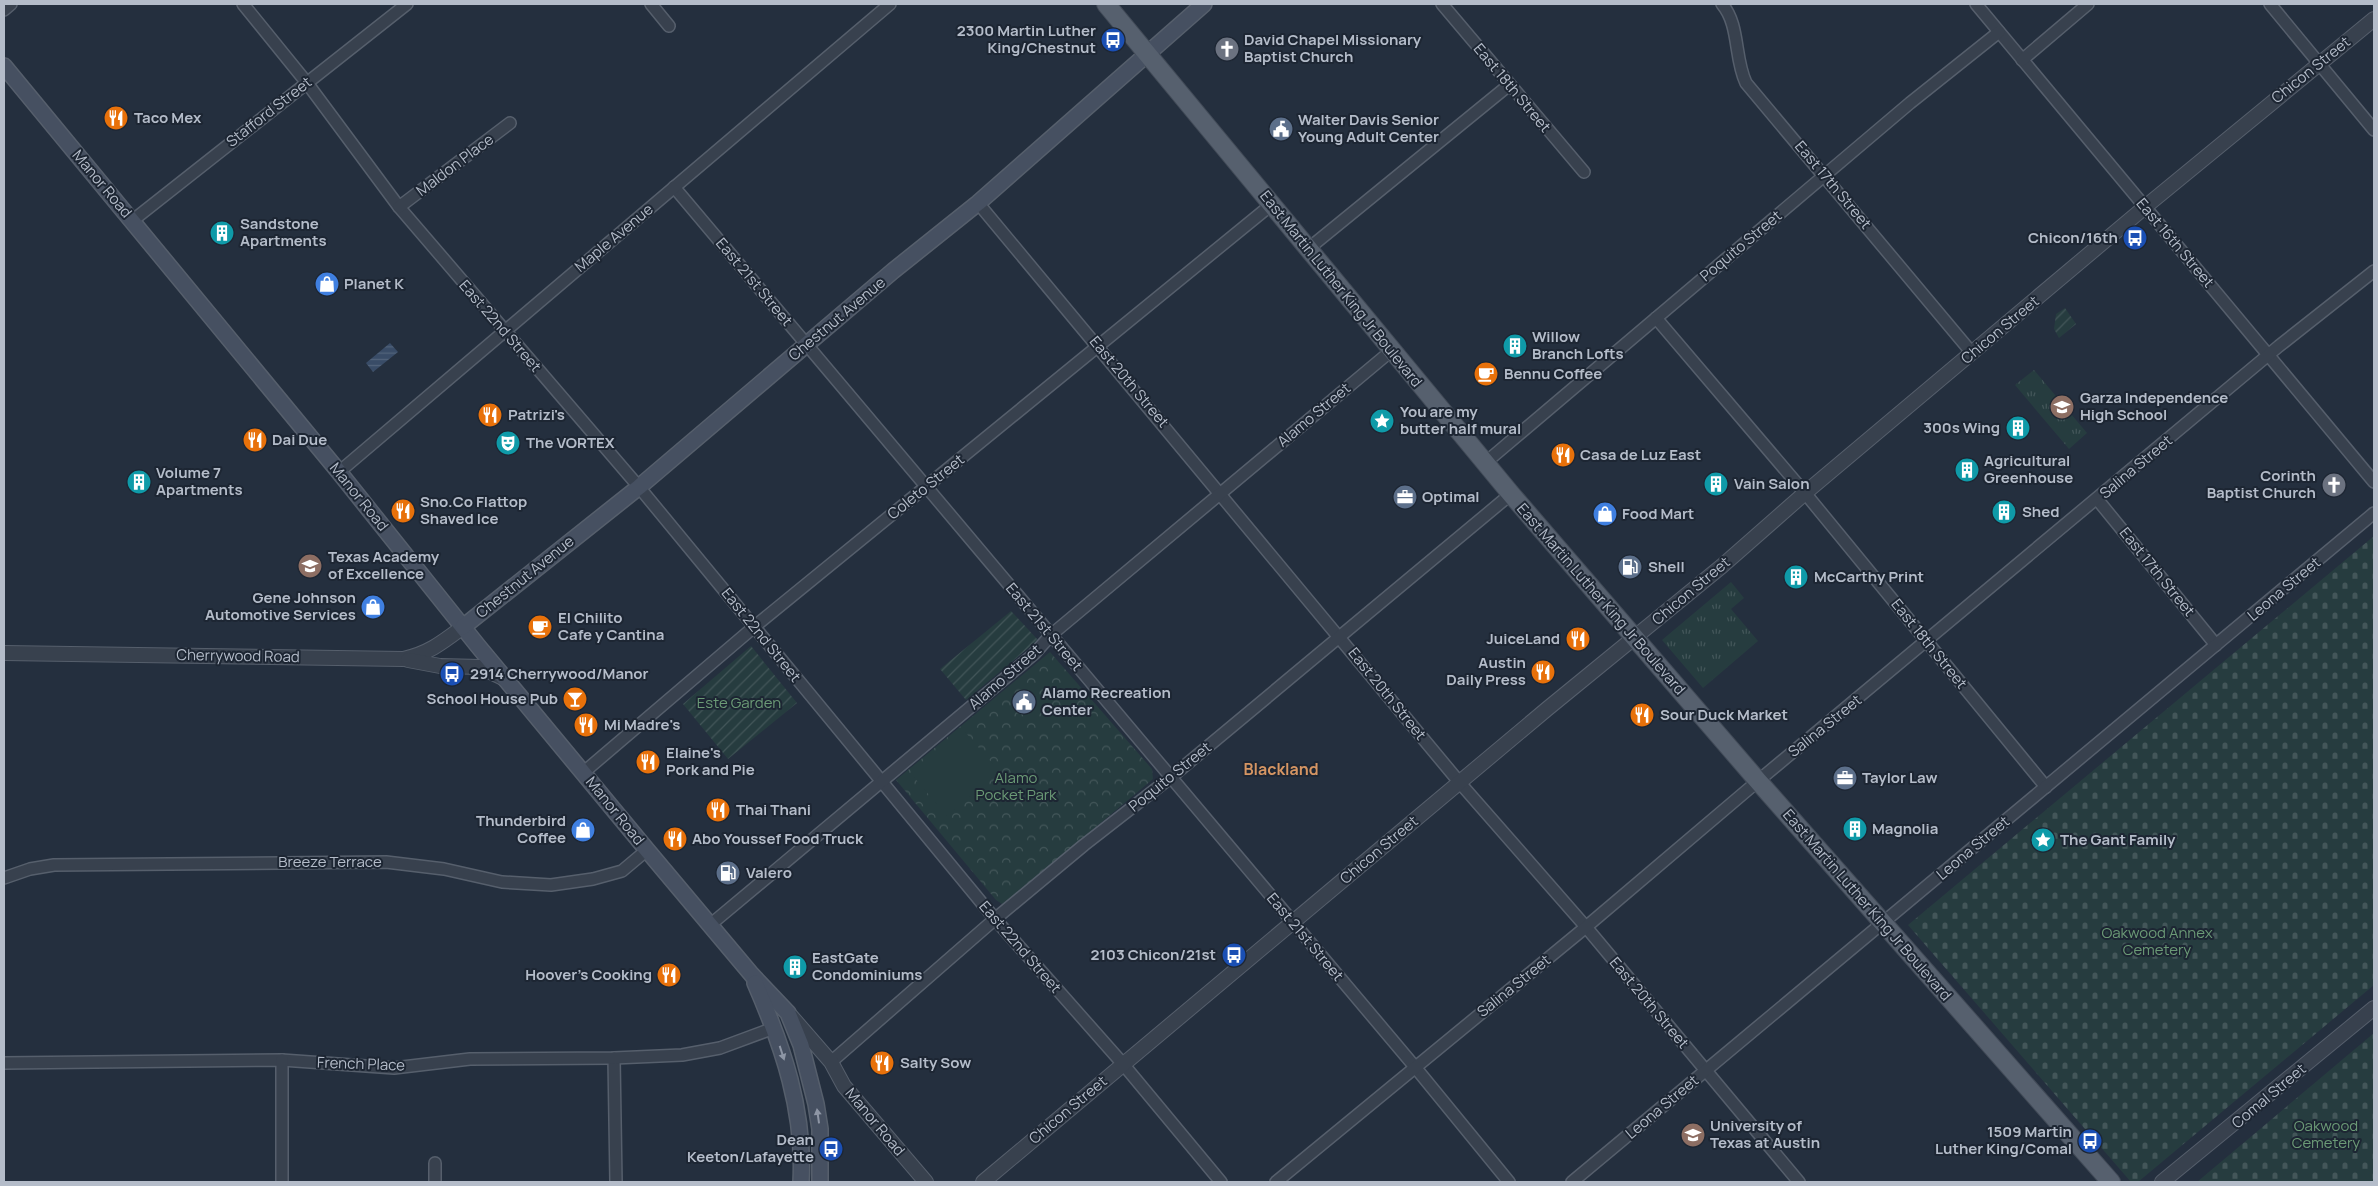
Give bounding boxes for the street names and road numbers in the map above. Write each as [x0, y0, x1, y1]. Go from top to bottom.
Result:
street label: Chicon Street [2267, 31, 2355, 108]
street label: East 18th Street [1469, 39, 1556, 137]
street label: Stafford Street [222, 72, 316, 152]
street label: Maldon Place [412, 128, 498, 201]
street label: East 17th Street [1790, 136, 1876, 233]
street label: Manor Road [68, 145, 137, 222]
street label: East Martin Luther King Jr Boulevard [1255, 186, 1427, 391]
street label: East 16th Street [2132, 193, 2219, 292]
street label: Maple Avenue [570, 198, 658, 277]
street label: Poquito Street [1695, 205, 1786, 286]
street label: East 21st Street [711, 233, 797, 330]
street label: Chestnut Avenue [784, 272, 890, 365]
street label: East 22nd Street [455, 275, 546, 376]
street label: Chicon Street [1956, 291, 2043, 369]
street label: East 20th Street [1085, 331, 1174, 432]
street label: Alamo Street [1272, 378, 1355, 452]
street label: Salina Street [2095, 430, 2176, 503]
street label: Coleto Street [883, 449, 969, 524]
street label: Manor Road [325, 458, 394, 535]
street label: East Martin Luther King Jr Boulevard [1512, 498, 1690, 699]
street label: East 17th Street [2115, 523, 2200, 621]
street label: Chestnut Avenue [471, 530, 578, 623]
street label: Chicon Street [1647, 552, 1734, 630]
street label: Leona Street [2243, 552, 2325, 625]
street label: East 21st Street [1001, 578, 1087, 675]
street label: East 22nd Street [717, 583, 806, 686]
street label: East 18th Street [1887, 594, 1972, 693]
street label: Alamo Street [964, 639, 1045, 714]
street label: East 20th Street [1344, 643, 1431, 744]
street label: Cherrywood Road [176, 644, 300, 667]
street label: Salina Street [1784, 689, 1866, 762]
street label: Poquito Street [1124, 737, 1215, 816]
street label: Manor Road [581, 772, 650, 849]
street label: East Martin Luther King Jr Boulevard [1778, 804, 1956, 1005]
street label: Chicon Street [1335, 811, 1422, 889]
street label: Leona Street [1932, 811, 2014, 884]
street label: Breeze Terrace [278, 851, 382, 872]
street label: East 21st Street [1262, 888, 1348, 985]
street label: East 22nd Street [975, 896, 1066, 997]
street label: Salina Street [1473, 949, 1555, 1022]
street label: East 20th Street [1605, 952, 1694, 1053]
street label: French Place [317, 1051, 406, 1076]
street label: Comal Street [2227, 1058, 2310, 1133]
street label: Leona Street [1621, 1070, 1703, 1143]
street label: Chicon Street [1024, 1071, 1111, 1149]
street label: Manor Road [841, 1083, 910, 1160]

